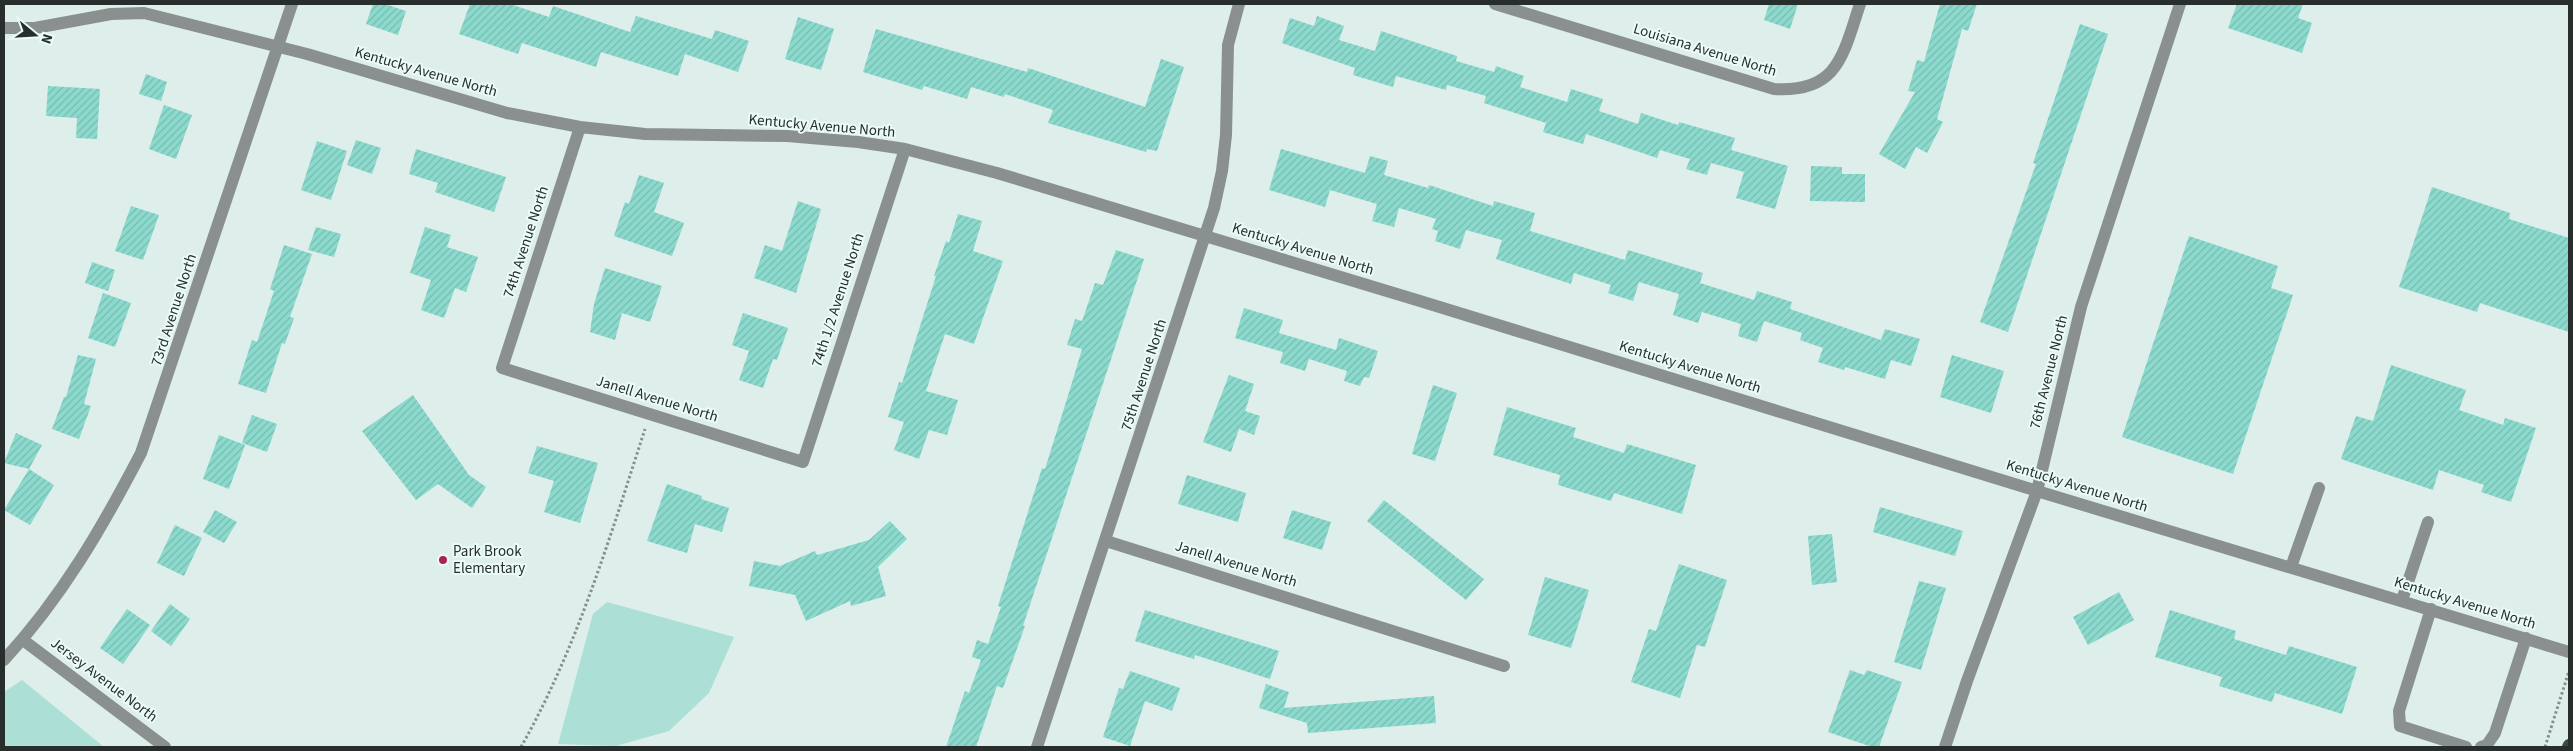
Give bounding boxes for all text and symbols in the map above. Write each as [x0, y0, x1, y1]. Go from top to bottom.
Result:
north arrow [10, 10, 60, 60]
street label: Louisiana Avenue North [1631, 18, 1779, 82]
text: N [35, 31, 57, 46]
street label: Kentucky Avenue North [352, 42, 500, 102]
street label: Kentucky Avenue North [748, 109, 896, 143]
street label: 74th Avenue North [498, 183, 554, 301]
street label: Kentucky Avenue North [1230, 217, 1376, 281]
street label: 74th 1/2 Avenue North [806, 230, 870, 370]
street label: 73rd Avenue North [146, 251, 202, 369]
street label: 76th Avenue North [2025, 313, 2073, 431]
street label: 75th Avenue North [1116, 316, 1172, 434]
street label: Kentucky Avenue North [1617, 335, 1763, 399]
street label: Janell Avenue North [593, 370, 721, 428]
street label: Kentucky Avenue North [2004, 454, 2150, 518]
street label: Janell Avenue North [1172, 535, 1300, 593]
place label: Park Brook Elementary [453, 541, 525, 579]
marker: Park Brook Elementary [437, 554, 449, 566]
street label: Kentucky Avenue North [2392, 571, 2538, 635]
street label: Jersey Avenue North [46, 633, 162, 727]

